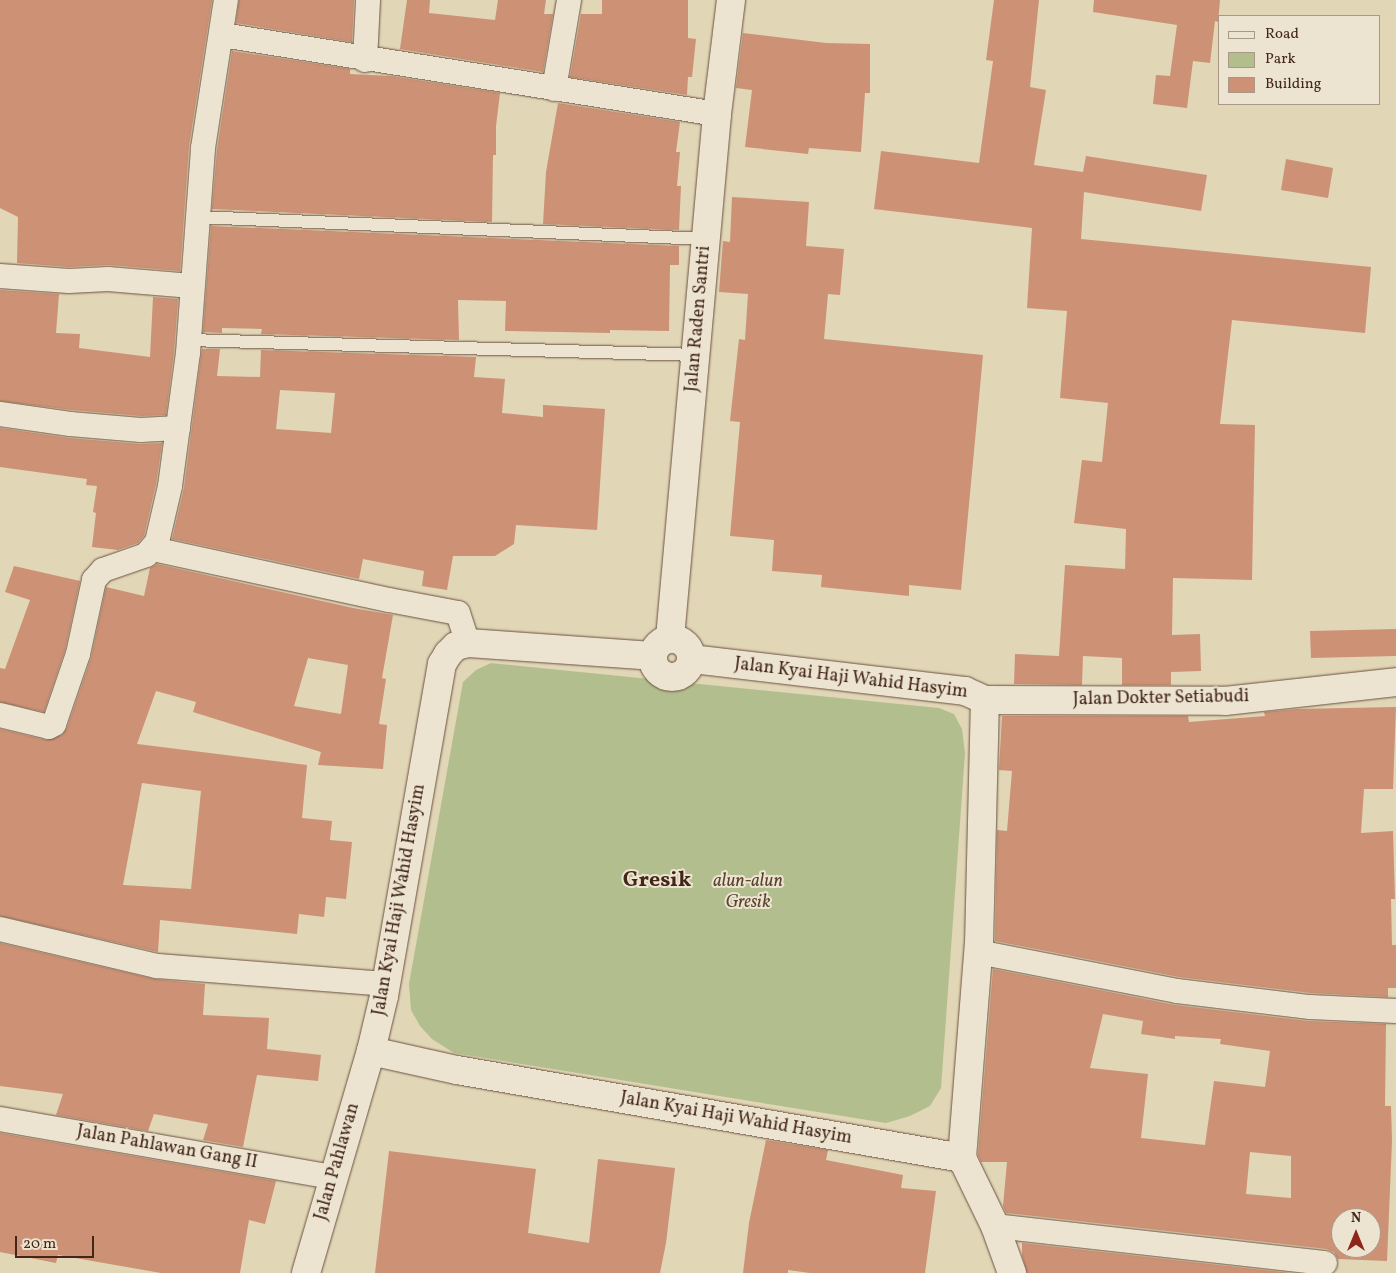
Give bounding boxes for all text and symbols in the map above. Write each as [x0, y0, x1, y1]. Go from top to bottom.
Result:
legend [1218, 15, 1381, 105]
text: Road [1265, 24, 1299, 45]
text: Park [1265, 49, 1296, 70]
text: Building [1265, 74, 1321, 95]
street label: Jalan Raden Santri [682, 245, 716, 393]
street label: Jalan Kyai Haji Wahid Hasyim [733, 654, 969, 704]
street label: Jalan Dokter Setiabudi [1073, 687, 1249, 711]
street label: Jalan Kyai Haji Wahid Hasyim [369, 782, 431, 1018]
district label: Gresik [623, 868, 691, 894]
park label: alun-alun Gresik [713, 872, 783, 914]
street label: Jalan Kyai Haji Wahid Hasyim [618, 1088, 854, 1150]
street label: Jalan Pahlawan [311, 1101, 365, 1223]
street label: Jalan Pahlawan Gang II [75, 1121, 259, 1175]
north arrow [1331, 1208, 1381, 1258]
text: N [1351, 1209, 1361, 1228]
scale bar [18, 1226, 96, 1258]
text: 20 m [23, 1234, 56, 1255]

